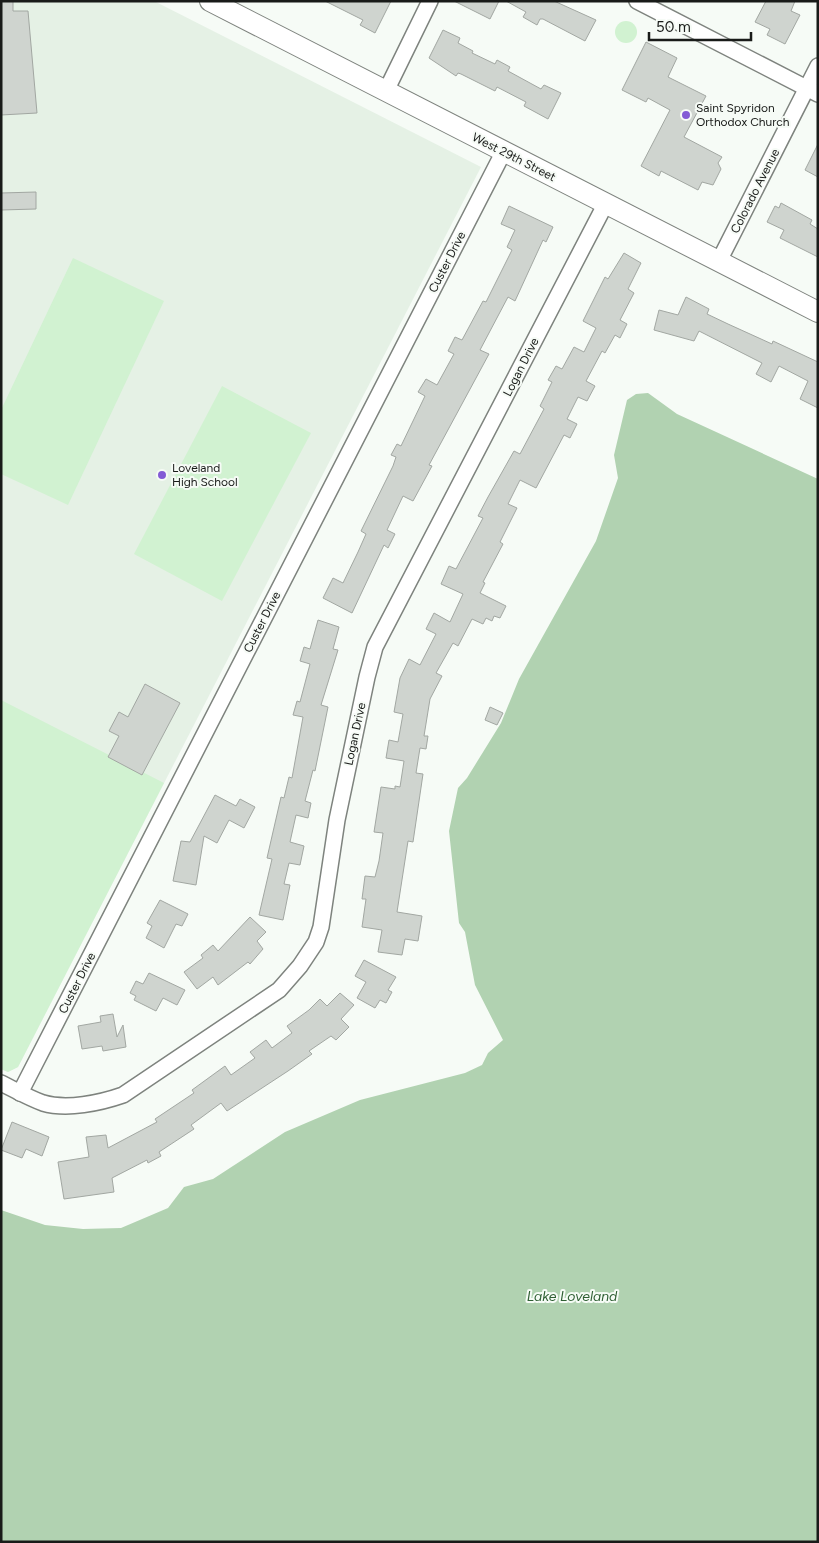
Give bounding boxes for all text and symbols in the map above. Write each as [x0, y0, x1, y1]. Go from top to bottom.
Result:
scale bar [649, 10, 752, 42]
text: 50 m [656, 18, 691, 36]
place label: Saint Spyridon Orthodox Church [696, 101, 790, 129]
marker: Saint Spyridon Orthodox Church [680, 109, 692, 121]
street label: West 29th Street [470, 130, 559, 184]
street label: Colorado Avenue [728, 146, 783, 236]
street label: Custer Drive [426, 229, 469, 295]
street label: Logan Drive [500, 335, 542, 399]
place label: Loveland High School [172, 461, 238, 489]
marker: Loveland High School [156, 469, 168, 481]
street label: Custer Drive [241, 589, 284, 655]
street label: Logan Drive [342, 701, 369, 767]
street label: Custer Drive [56, 950, 99, 1016]
water label: Lake Loveland [527, 1288, 618, 1305]

